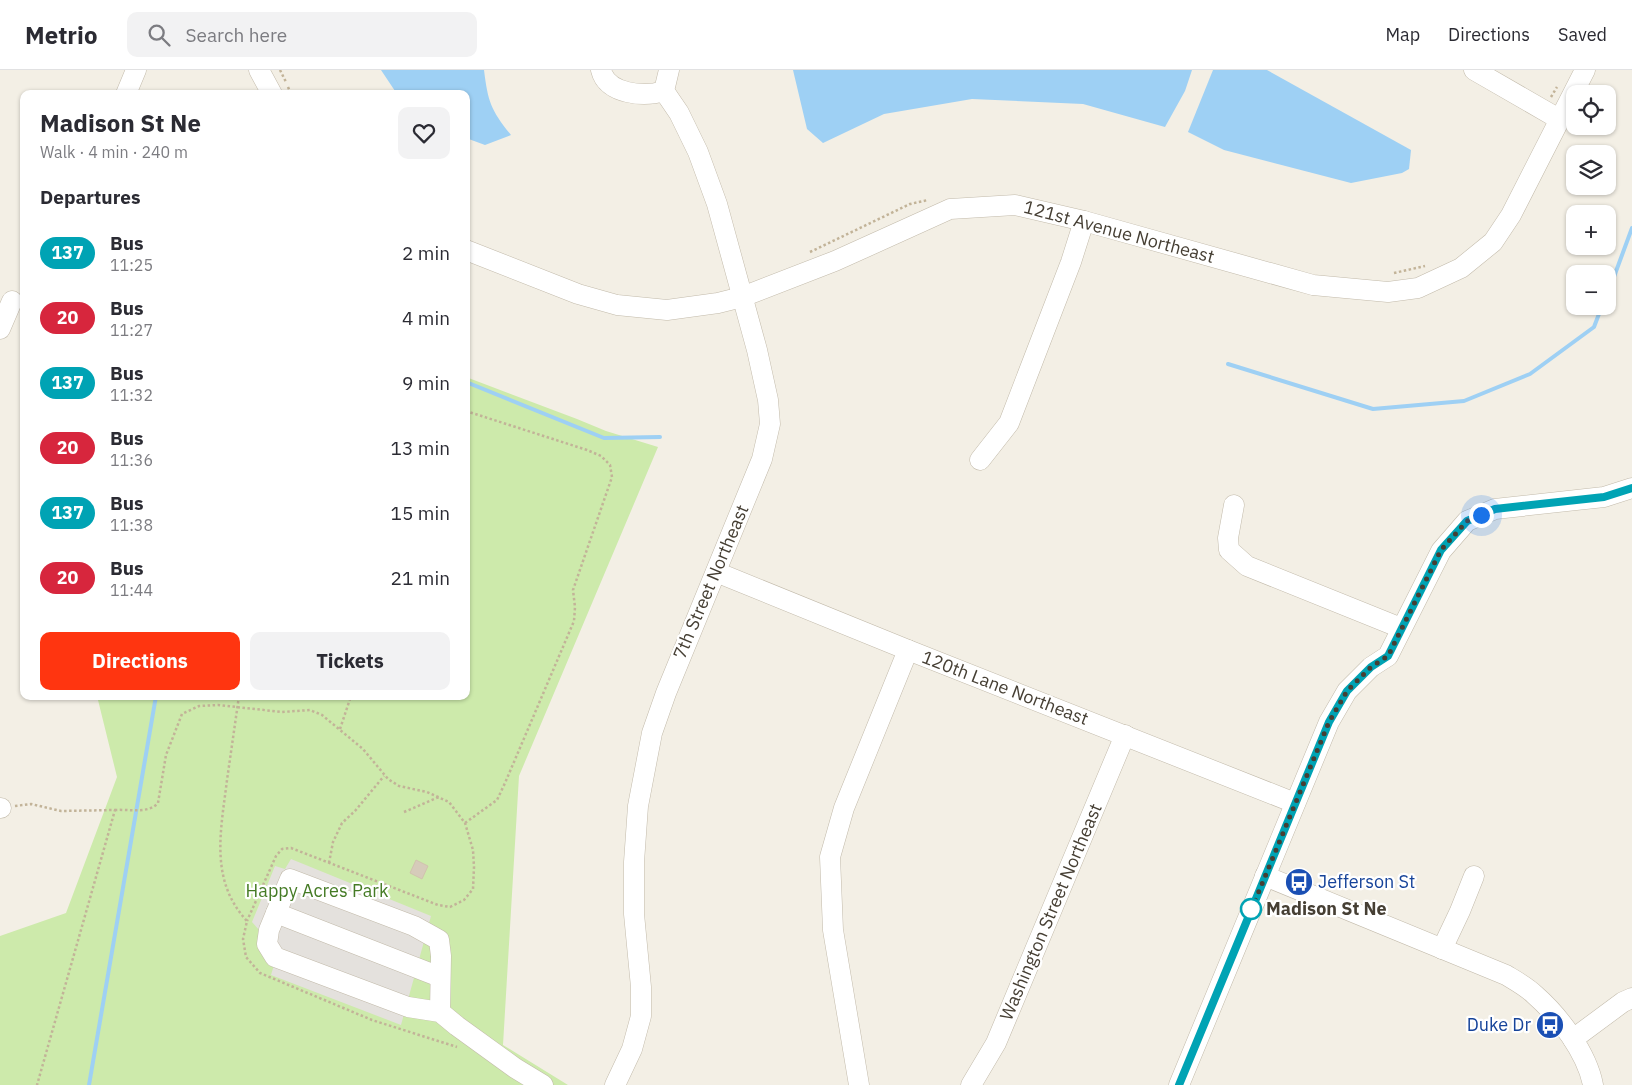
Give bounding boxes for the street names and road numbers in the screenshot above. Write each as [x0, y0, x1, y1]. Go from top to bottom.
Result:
street label: 121st Avenue Northeast [1021, 195, 1217, 268]
street label: 7th Street Northeast [668, 501, 753, 663]
street label: 120th Lane Northeast [919, 645, 1092, 730]
street label: Washington Street Northeast [994, 800, 1107, 1024]

